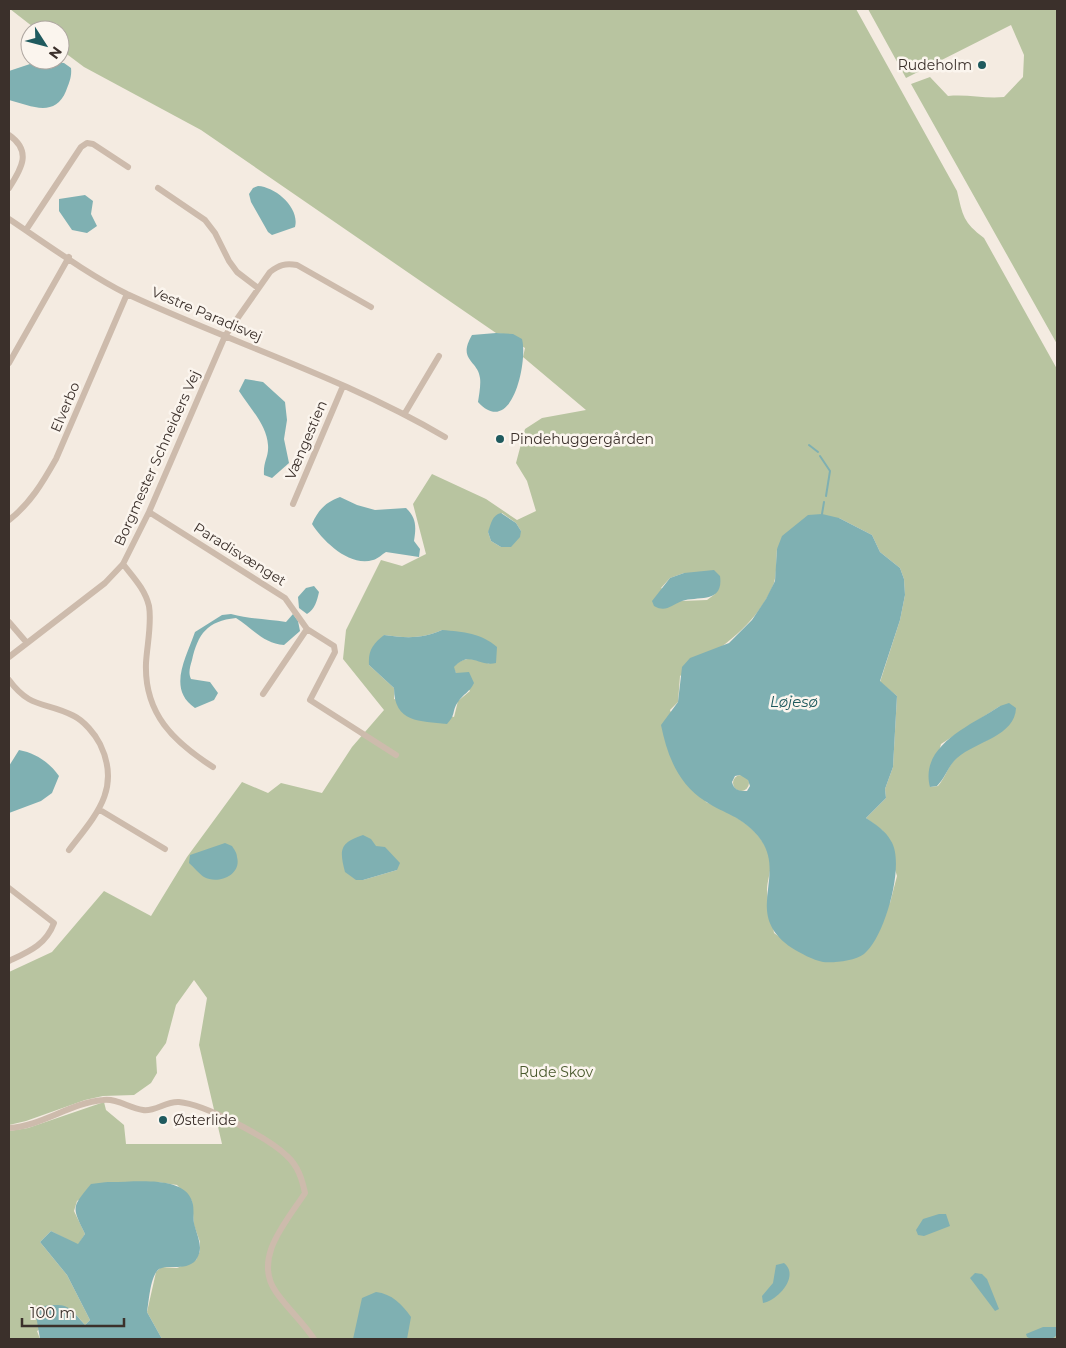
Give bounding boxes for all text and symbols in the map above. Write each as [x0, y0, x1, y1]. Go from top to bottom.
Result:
north arrow [20, 20, 70, 70]
text: N [45, 43, 66, 63]
place label: Rudeholm [898, 56, 972, 74]
marker: Rudeholm [976, 59, 988, 71]
street label: Vestre Paradisvej [149, 283, 265, 345]
street label: Borgmester Schneiders Vej [110, 367, 204, 549]
street label: Elverbo [46, 379, 84, 435]
street label: Vængestien [281, 398, 331, 482]
place label: Pindehuggergården [510, 430, 654, 448]
marker: Pindehuggergården [494, 433, 506, 445]
street label: Paradisvænget [190, 518, 290, 590]
water label: Løjesø [770, 692, 818, 711]
park label: Rude Skov [519, 1063, 593, 1081]
place label: Østerlide [173, 1111, 236, 1129]
marker: Østerlide [157, 1114, 169, 1126]
scale bar [22, 1296, 125, 1328]
text: 100 m [30, 1303, 75, 1322]

